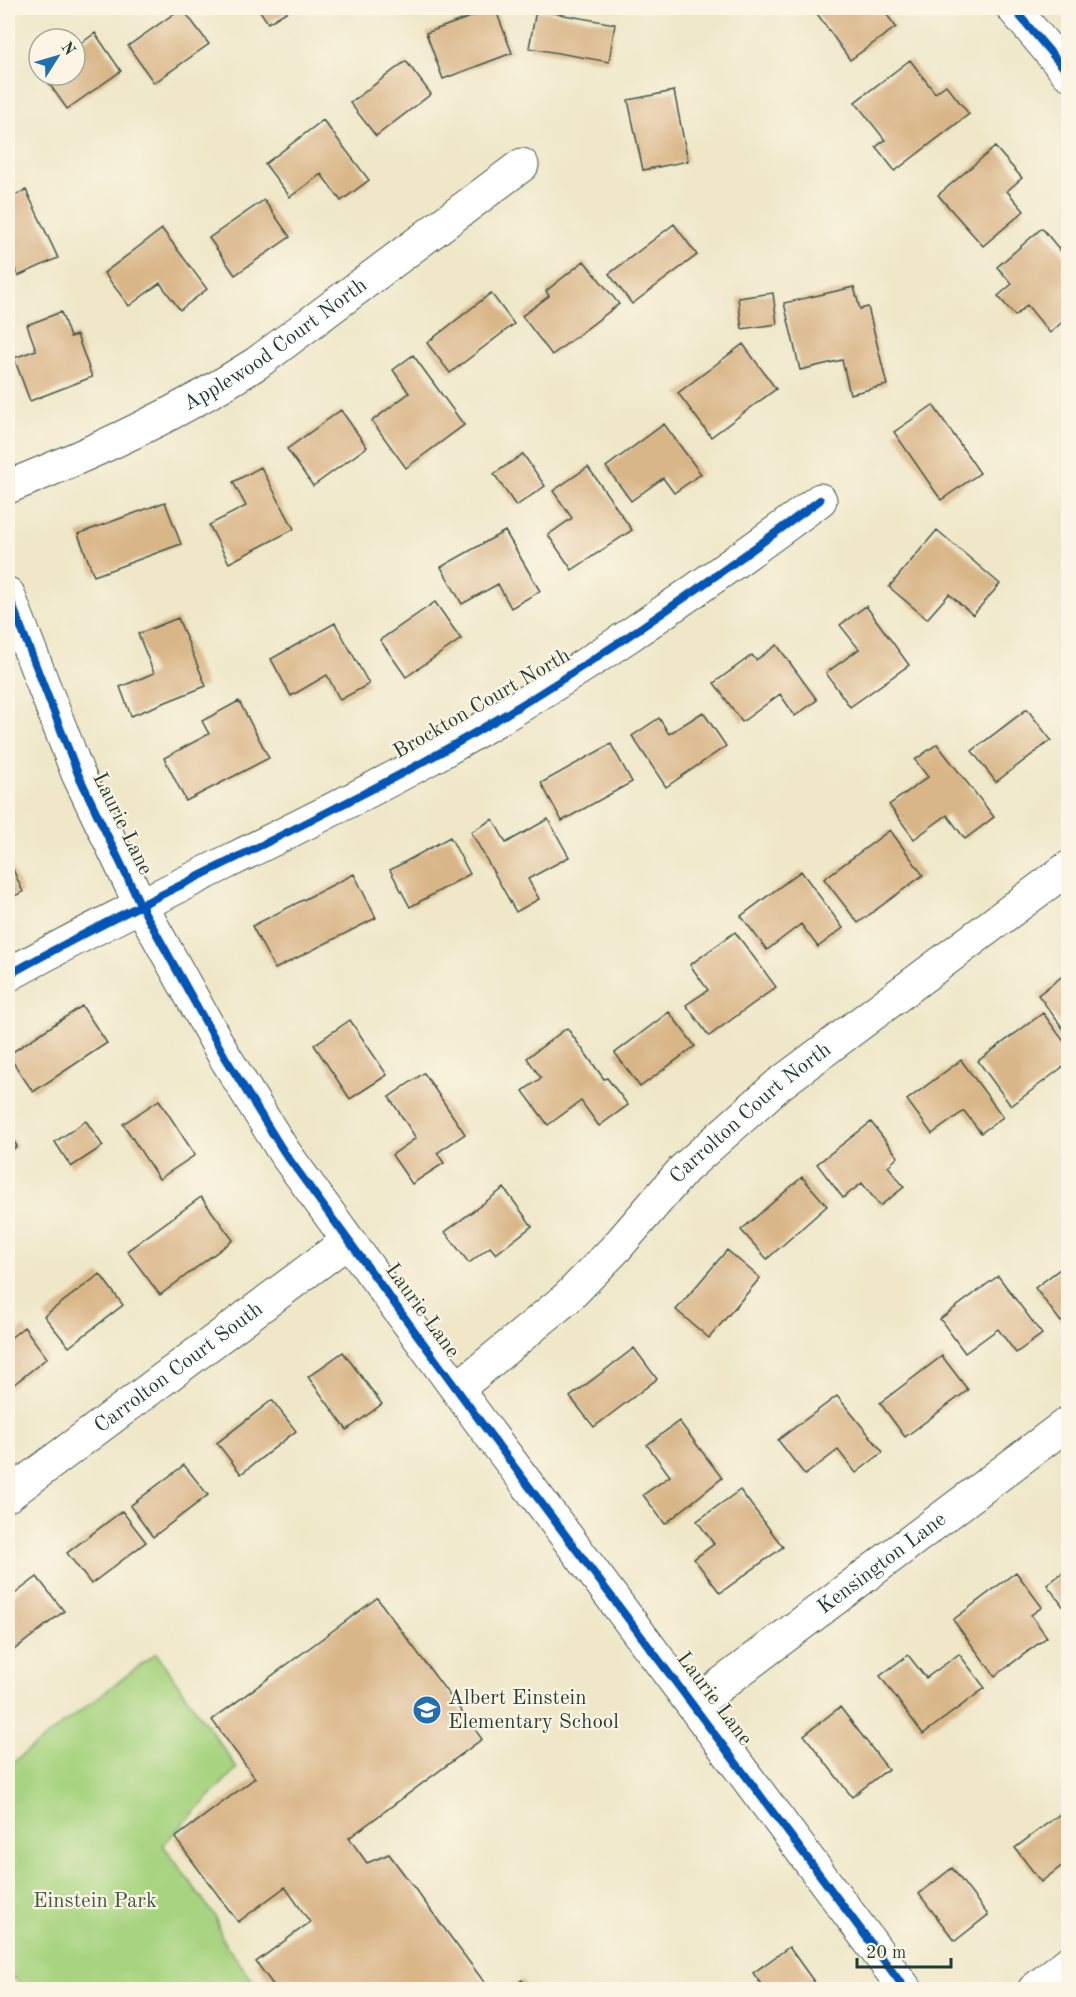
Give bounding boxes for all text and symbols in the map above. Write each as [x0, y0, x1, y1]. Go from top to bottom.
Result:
north arrow [27, 27, 87, 87]
text: N [57, 39, 78, 59]
street label: Applewood Court North [180, 274, 371, 415]
street label: Brockton Court North [390, 645, 574, 763]
street label: Laurie Lane [88, 770, 156, 878]
street label: Carrolton Court North [666, 1039, 835, 1187]
street label: Laurie Lane [381, 1260, 463, 1362]
street label: Carrolton Court South [91, 1298, 267, 1437]
street label: Kensington Lane [814, 1508, 950, 1618]
street label: Laurie Lane [672, 1648, 756, 1750]
place label: Albert Einstein Elementary School [448, 1688, 619, 1733]
school or university icon: Albert Einstein Elementary School [411, 1694, 443, 1726]
park label: Einstein Park [33, 1891, 157, 1912]
scale bar [857, 1931, 952, 1969]
text: 20 m [866, 1944, 906, 1962]

